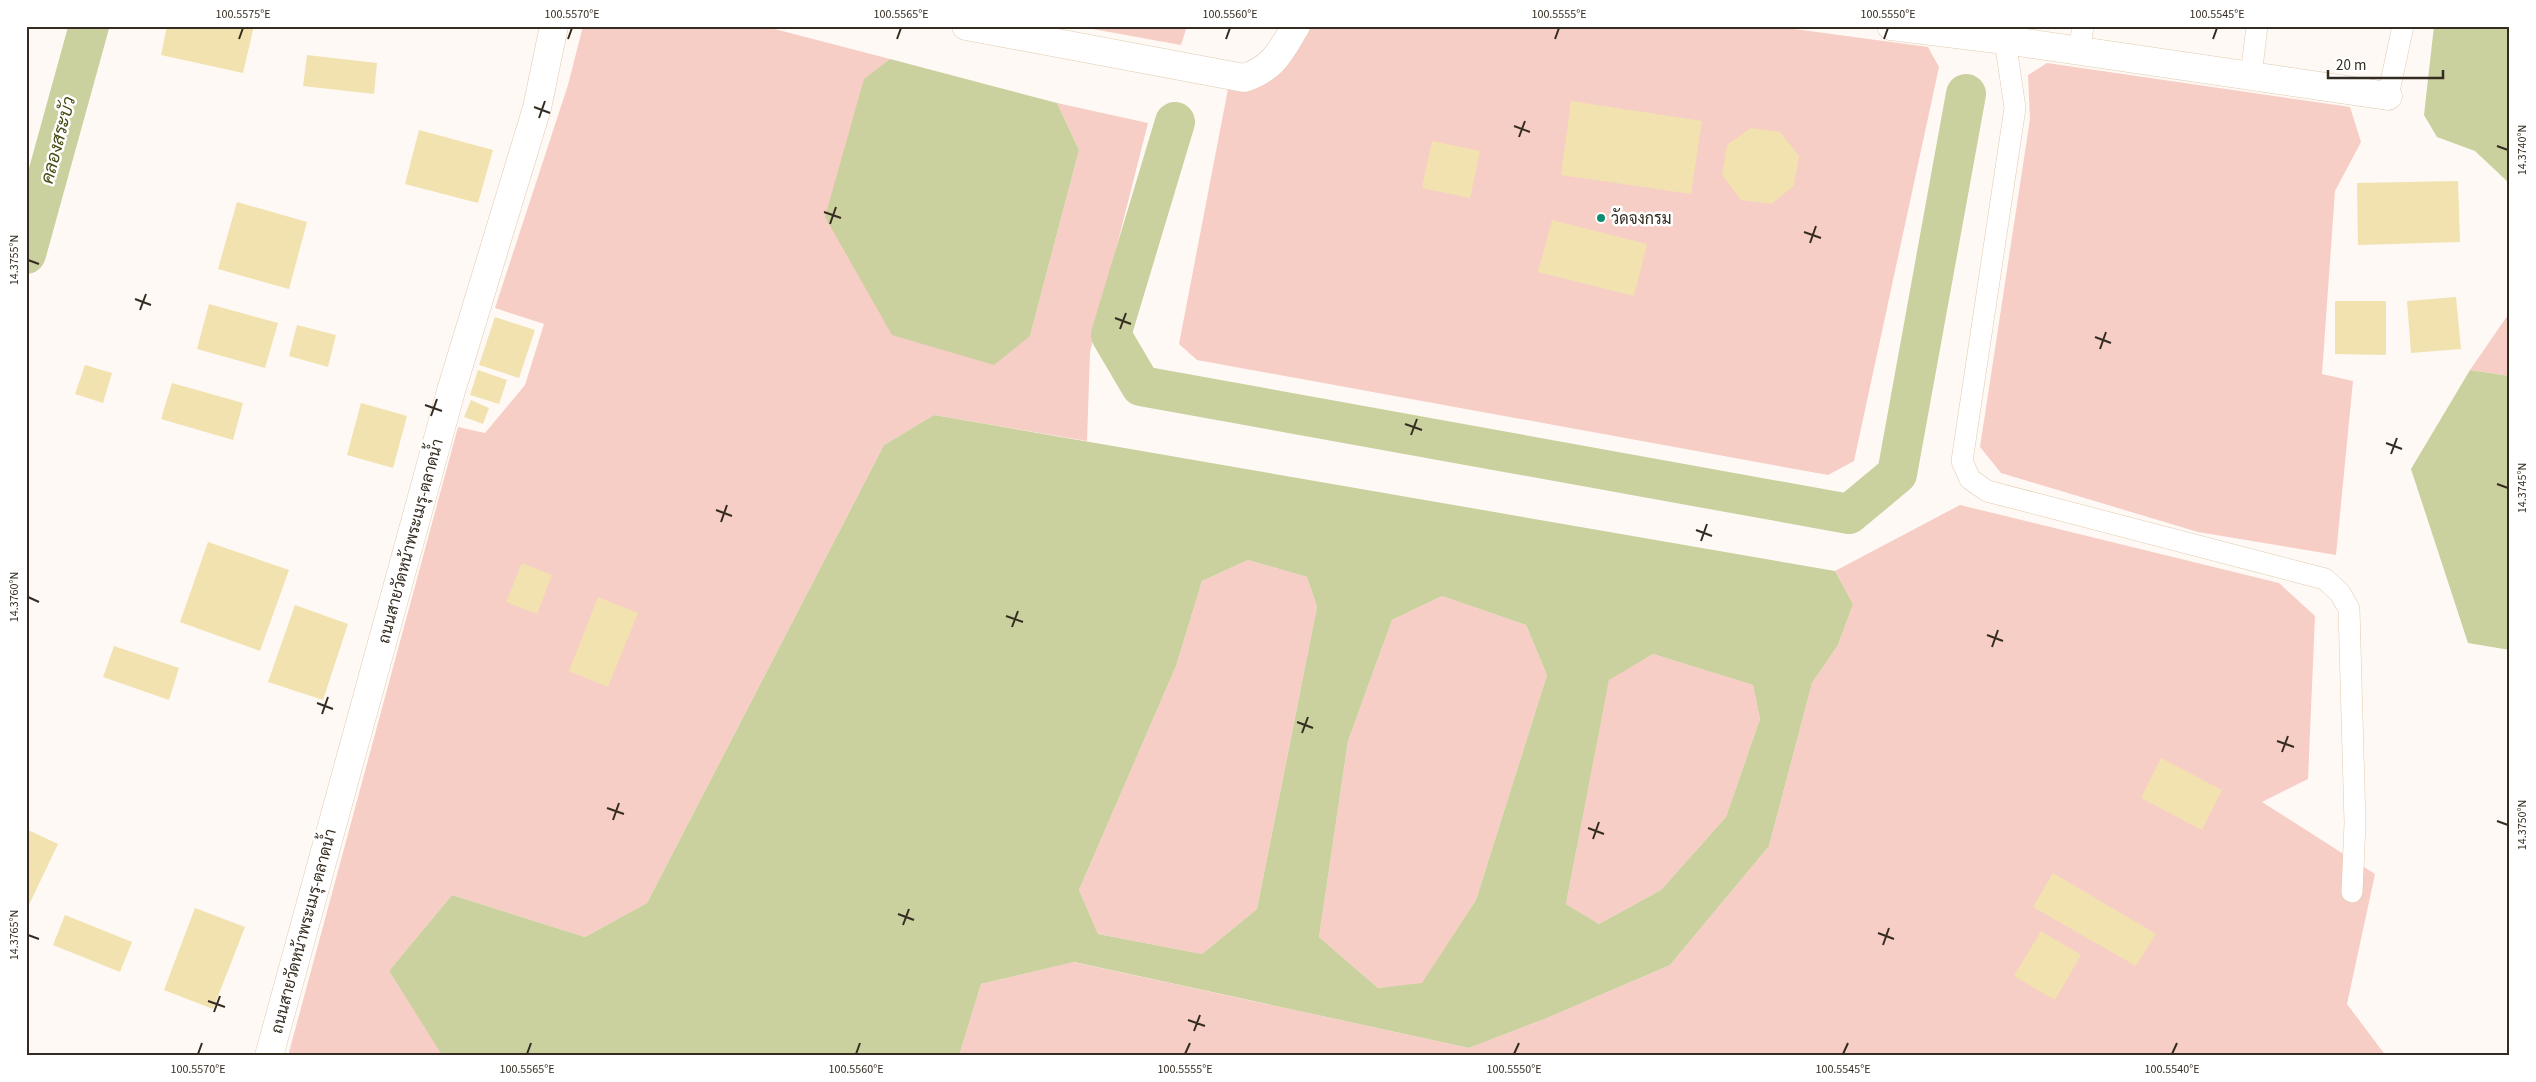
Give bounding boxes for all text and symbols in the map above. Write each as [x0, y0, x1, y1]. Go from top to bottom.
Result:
text: 100.5575°E [215, 6, 271, 23]
text: 100.5570°E [544, 6, 600, 23]
text: 100.5565°E [873, 6, 929, 23]
text: 100.5560°E [1202, 6, 1258, 23]
text: 100.5555°E [1531, 6, 1587, 23]
text: 100.5550°E [1860, 6, 1916, 23]
text: 100.5545°E [2189, 6, 2245, 23]
scale bar [2328, 48, 2444, 80]
text: 20 m [2336, 55, 2366, 76]
water label: คลองสระบัว [35, 94, 82, 187]
text: 14.3740°N [2514, 125, 2531, 175]
place label: วัดจงกรม [1611, 208, 1672, 230]
marker: วัดจงกรม [1595, 212, 1607, 224]
text: 14.3755°N [6, 235, 23, 285]
street label: ถนนสายวัดหน้าพระเมรุ-ตลาดน้ำ [369, 435, 449, 646]
text: 14.3745°N [2514, 463, 2531, 513]
text: 14.3760°N [6, 572, 23, 622]
text: 14.3750°N [2514, 800, 2531, 850]
street label: ถนนสายวัดหน้าพระเมรุ-ตลาดน้ำ [262, 825, 342, 1036]
text: 14.3765°N [6, 910, 23, 960]
text: 100.5570°E [170, 1061, 226, 1078]
text: 100.5565°E [499, 1061, 555, 1078]
text: 100.5560°E [828, 1061, 884, 1078]
text: 100.5555°E [1157, 1061, 1213, 1078]
text: 100.5550°E [1486, 1061, 1542, 1078]
text: 100.5545°E [1815, 1061, 1871, 1078]
text: 100.5540°E [2144, 1061, 2200, 1078]

